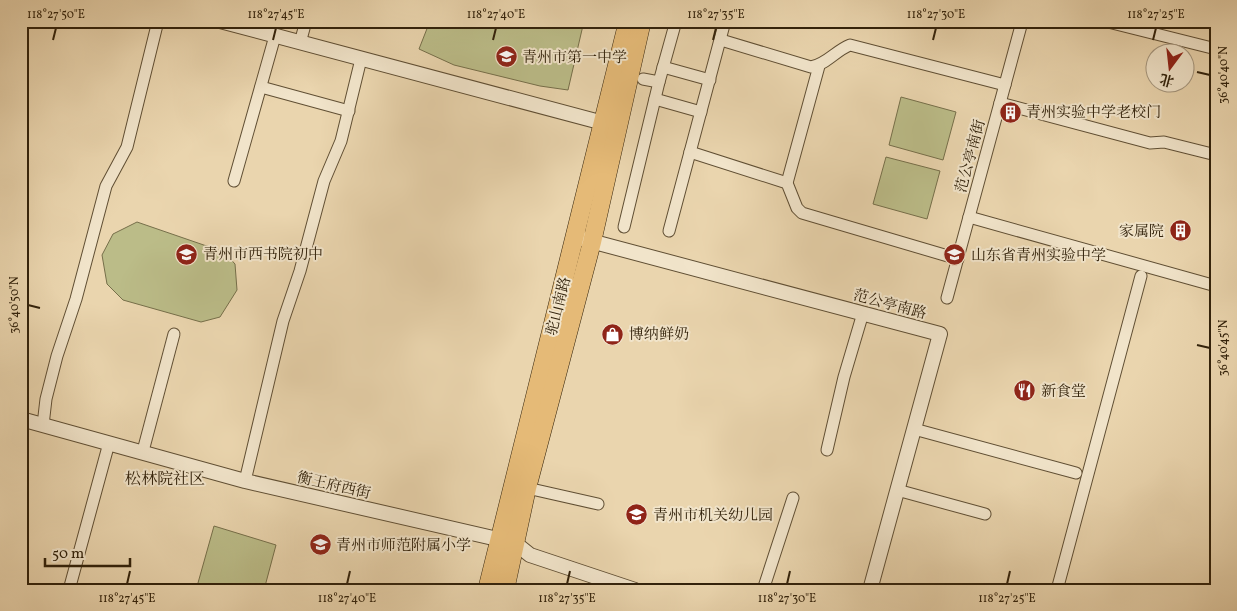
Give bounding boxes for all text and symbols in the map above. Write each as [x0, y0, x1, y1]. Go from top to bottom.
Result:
text: 118°27'50"E [27, 7, 85, 23]
text: 118°27'45"E [247, 7, 305, 23]
text: 118°27'40"E [467, 7, 525, 23]
text: 118°27'35"E [687, 7, 745, 23]
text: 118°27'30"E [907, 7, 965, 23]
text: 118°27'25"E [1127, 7, 1185, 23]
north arrow [1144, 42, 1194, 92]
school or university icon: 青州市第一中学 [494, 45, 518, 69]
text: 36°40'40"N [1216, 46, 1232, 104]
place label: 青州市第一中学 [522, 48, 627, 69]
text: 北 [1158, 68, 1176, 90]
building icon: 青州实验中学老校门 [998, 100, 1022, 124]
place label: 青州实验中学老校门 [1026, 103, 1161, 124]
street label: 范公亭南街 [952, 117, 991, 195]
building icon: 家属院 [1168, 219, 1192, 243]
place label: 家属院 [1119, 222, 1164, 243]
school or university icon: 青州市西书院初中 [175, 242, 199, 266]
school or university icon: 山东省青州实验中学 [943, 243, 967, 267]
place label: 青州市西书院初中 [203, 245, 323, 266]
place label: 山东省青州实验中学 [971, 246, 1106, 267]
street label: 驼山南路 [542, 275, 577, 338]
text: 36°40'50"N [7, 276, 23, 334]
street label: 范公亭南路 [851, 286, 929, 325]
text: 36°40'45"N [1216, 320, 1232, 376]
shop icon: 博纳鲜奶 [601, 322, 625, 346]
place label: 博纳鲜奶 [629, 325, 689, 346]
restaurant icon: 新食堂 [1013, 379, 1037, 403]
place label: 新食堂 [1041, 382, 1086, 403]
street label: 衡王府西街 [295, 468, 373, 505]
district label: 松林院社区 [125, 469, 205, 491]
school or university icon: 青州市机关幼儿园 [625, 503, 649, 527]
place label: 青州市机关幼儿园 [653, 506, 773, 527]
school or university icon: 青州市师范附属小学 [308, 533, 332, 557]
scale bar [45, 536, 130, 568]
place label: 青州市师范附属小学 [336, 536, 471, 557]
text: 50 m [52, 544, 84, 565]
text: 118°27'45"E [98, 591, 156, 607]
text: 118°27'40"E [318, 591, 376, 607]
text: 118°27'35"E [538, 591, 596, 607]
text: 118°27'30"E [758, 591, 816, 607]
text: 118°27'25"E [978, 591, 1036, 607]

